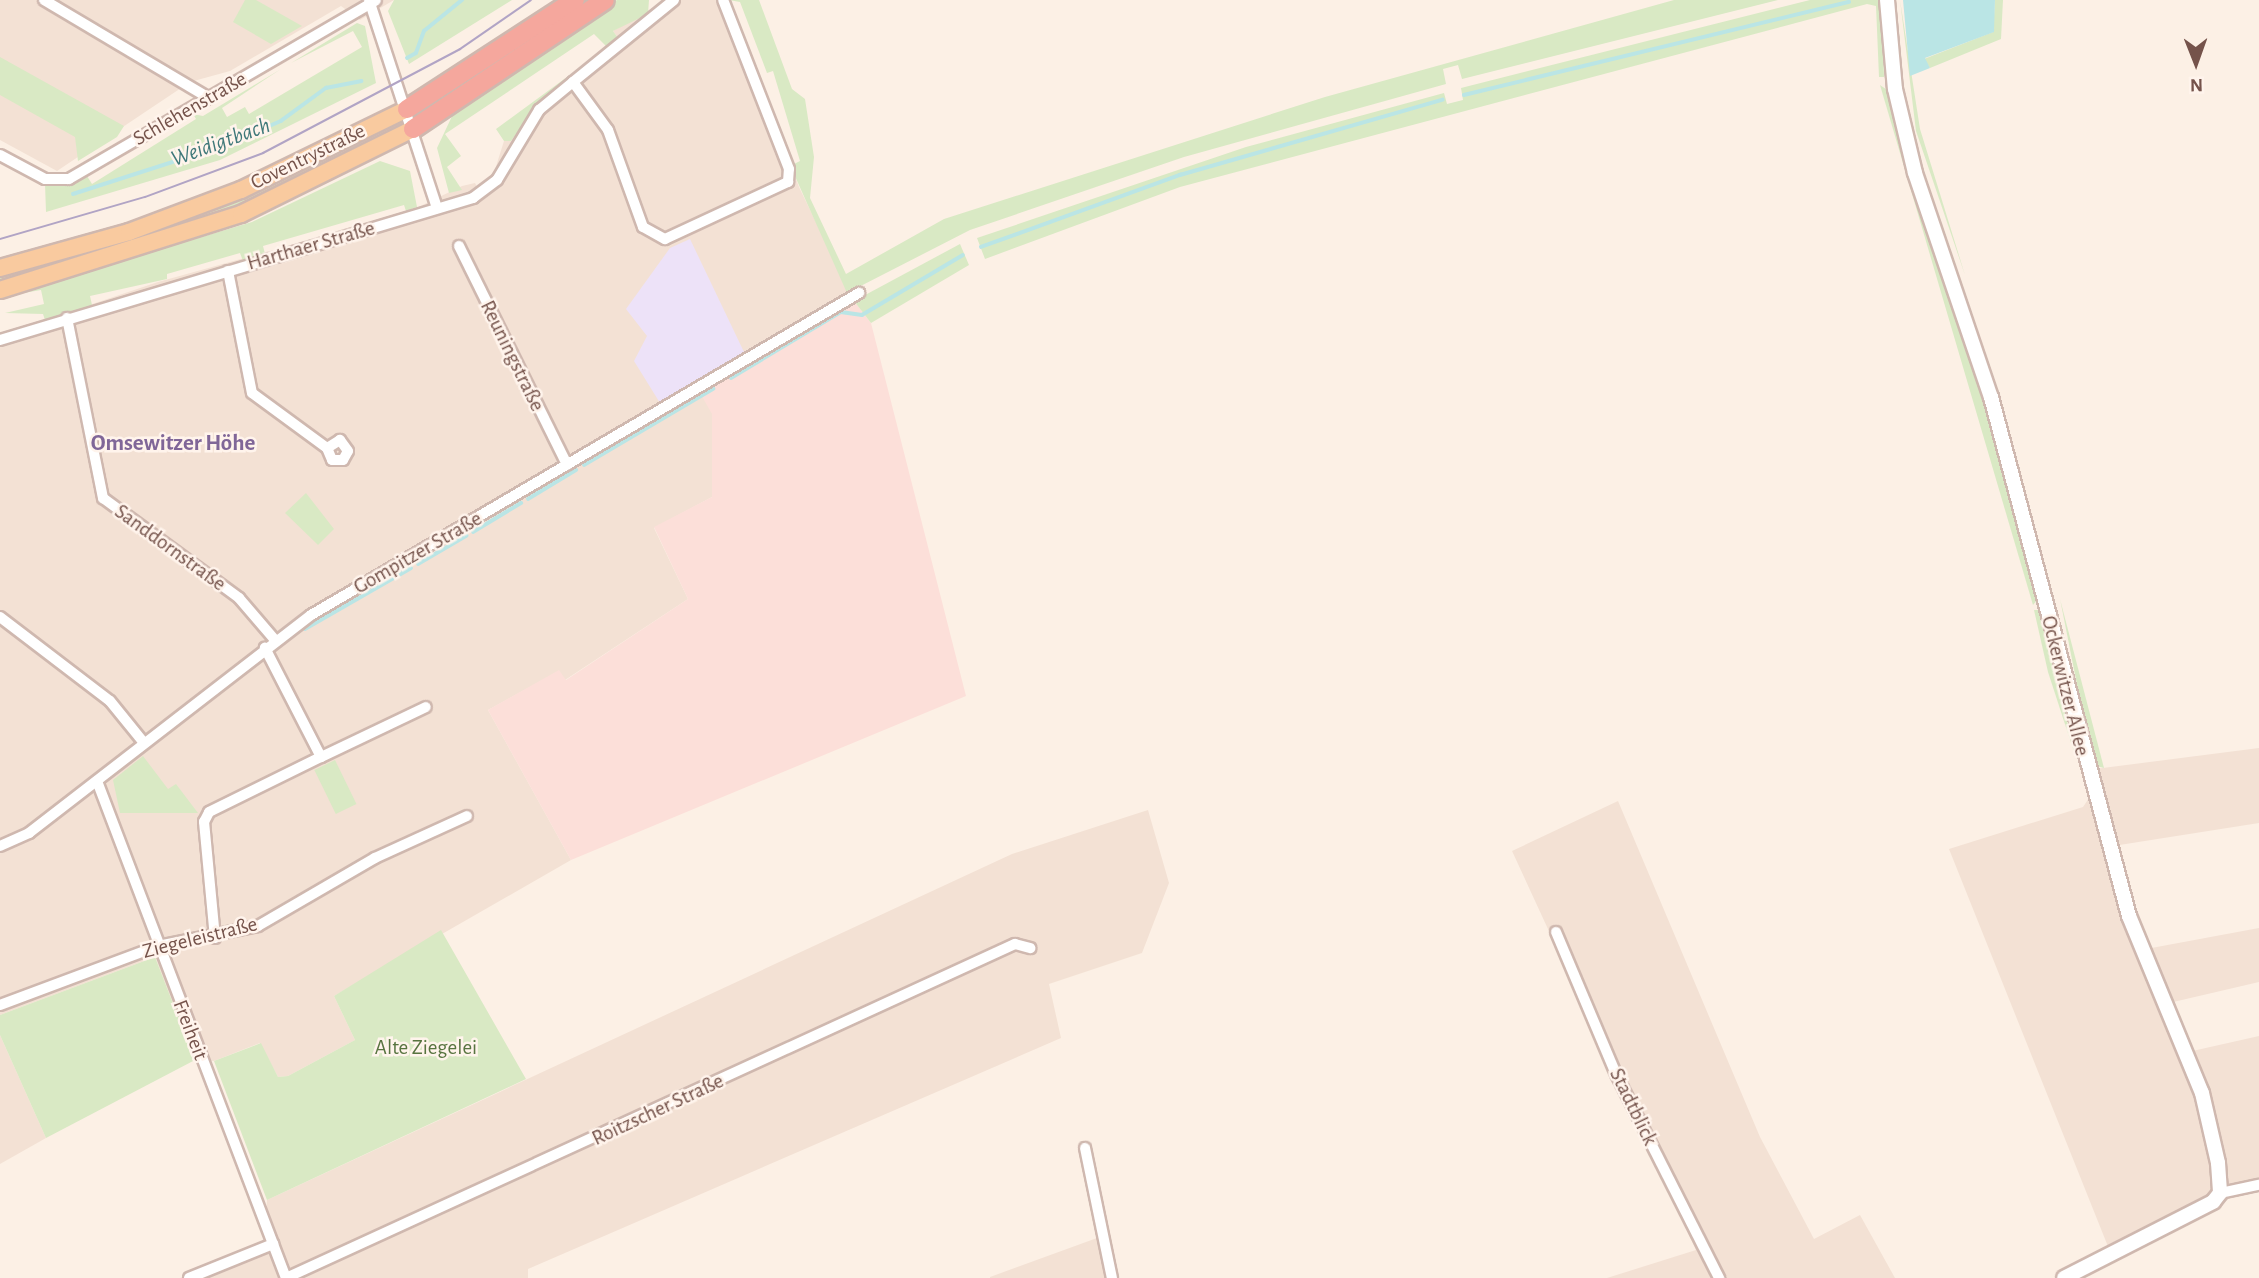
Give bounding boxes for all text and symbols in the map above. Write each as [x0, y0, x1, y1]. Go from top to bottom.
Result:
north arrow [2161, 28, 2231, 98]
street label: Schlehenstraße [129, 66, 251, 152]
text: N [2190, 75, 2203, 94]
water label: Weidigtbach [168, 112, 274, 174]
street label: Coventrystraße [247, 118, 369, 196]
street label: Harthaer Straße [244, 216, 378, 276]
street label: Reuningstraße [474, 296, 550, 416]
district label: Omsewitzer Höhe [91, 430, 255, 458]
street label: Sanddornstraße [109, 499, 231, 597]
street label: Gompitzer Straße [349, 506, 487, 600]
street label: Ockerwitzer Allee [2035, 613, 2095, 759]
street label: Ziegeleistraße [140, 912, 260, 964]
street label: Freiheit [167, 996, 213, 1064]
park label: Alte Ziegelei [375, 1035, 477, 1061]
street label: Stadtblick [1604, 1064, 1662, 1150]
street label: Roitzscher Straße [588, 1068, 728, 1152]

